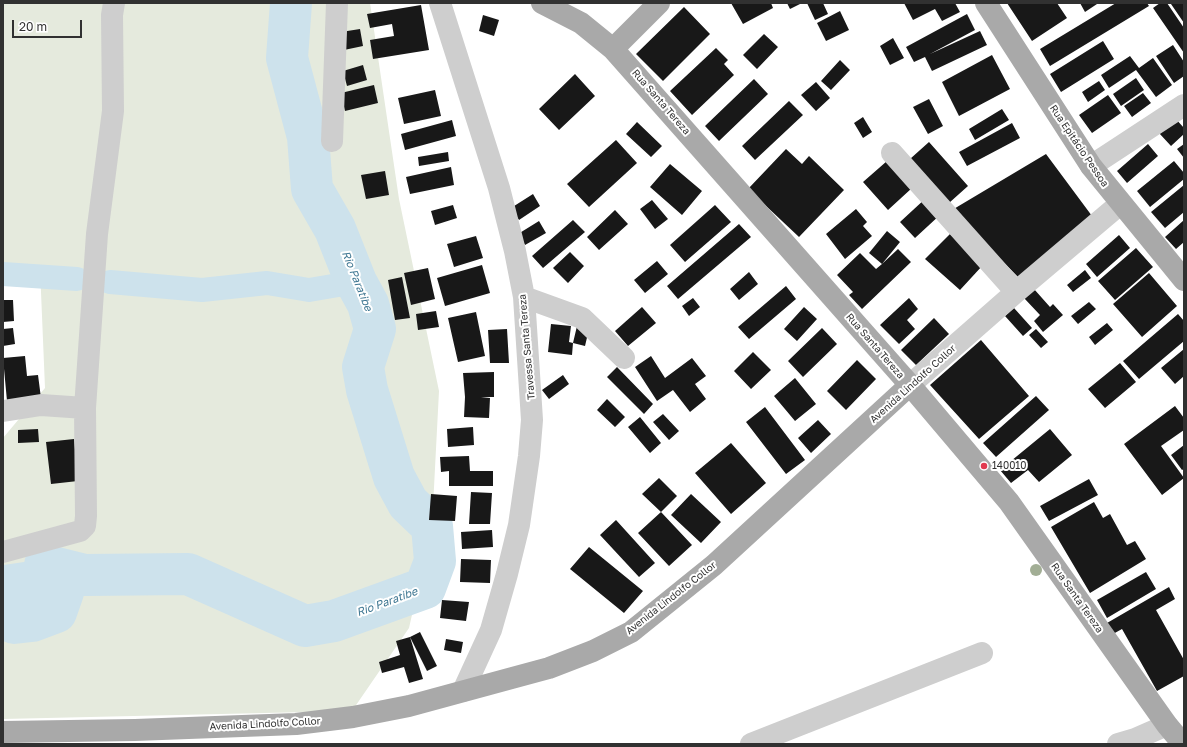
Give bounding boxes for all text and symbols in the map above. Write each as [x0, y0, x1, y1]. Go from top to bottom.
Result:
scale bar [14, 12, 84, 38]
text: 20 m [19, 19, 47, 34]
street label: Rua Santa Tereza [629, 67, 693, 137]
street label: Rua Epitácio Pessoa [1047, 103, 1111, 189]
water label: Rio Paratibe [339, 249, 375, 313]
street label: Travessa Santa Tereza [516, 294, 538, 400]
street label: Rua Santa Tereza [843, 311, 907, 381]
street label: Avenida Lindolfo Collor [868, 342, 958, 426]
place label: 140010 [992, 460, 1026, 472]
marker: 140010 [979, 461, 989, 471]
street label: Avenida Lindolfo Collor [624, 559, 718, 637]
street label: Rua Santa Tereza [1048, 561, 1106, 635]
water label: Rio Paratibe [355, 585, 419, 619]
street label: Avenida Lindolfo Collor [209, 715, 321, 733]

